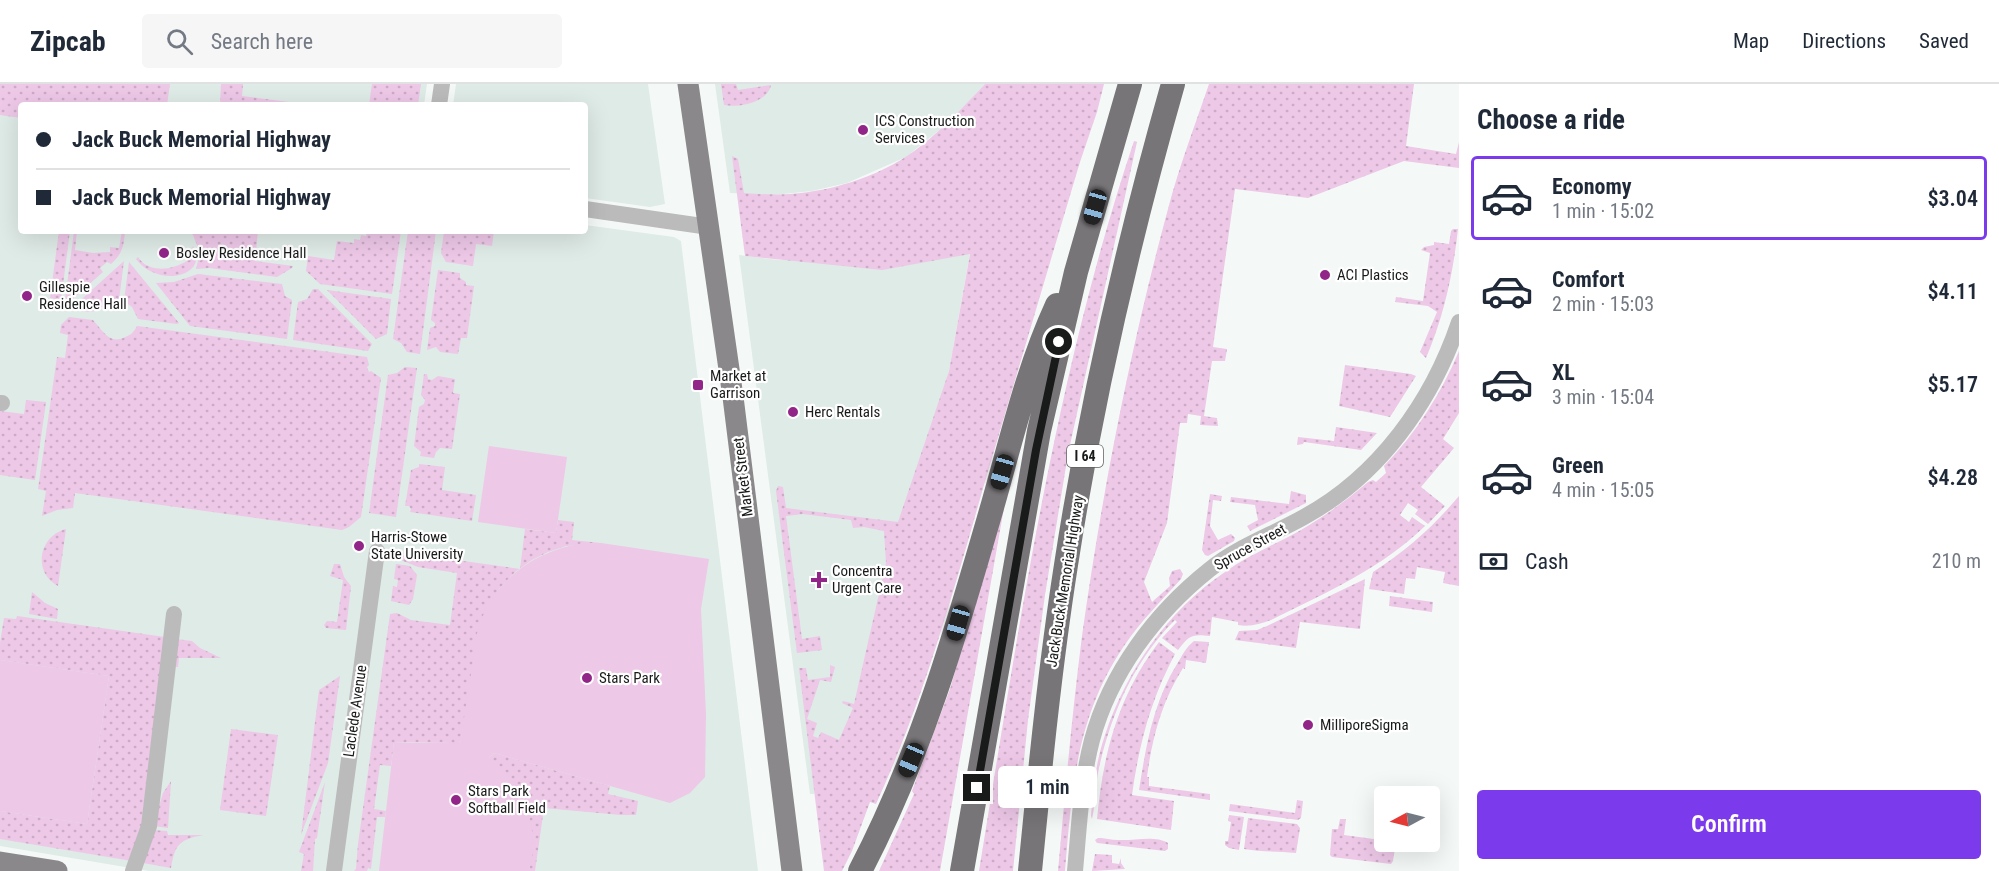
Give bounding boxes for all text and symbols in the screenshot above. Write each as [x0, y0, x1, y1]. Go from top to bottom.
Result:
search box [142, 14, 562, 68]
text: Zipcab [30, 25, 106, 58]
icon: search [163, 25, 196, 58]
text: Search here [211, 29, 313, 54]
text: Map [1733, 29, 1769, 53]
text: Directions [1802, 29, 1886, 53]
text: Saved [1919, 29, 1969, 53]
text: Choose a ride [1477, 104, 1625, 136]
place label: ICS Construction Services [875, 112, 974, 147]
marker: ICS Construction Services [856, 123, 870, 137]
text: Jack Buck Memorial Highway [72, 127, 331, 152]
icon: car [1480, 171, 1534, 225]
text: Economy [1552, 174, 1632, 199]
text: Jack Buck Memorial Highway [72, 185, 331, 210]
text: $3.04 [1927, 186, 1978, 211]
car [1081, 187, 1109, 227]
text: 1 min · 15:02 [1552, 199, 1654, 223]
place label: Bosley Residence Hall [176, 244, 306, 262]
marker: Bosley Residence Hall [157, 246, 171, 260]
icon: car [1480, 264, 1534, 318]
place label: ACI Plastics [1337, 266, 1409, 284]
text: Comfort [1552, 267, 1625, 292]
marker: ACI Plastics [1318, 268, 1332, 282]
place label: Gillespie Residence Hall [39, 278, 127, 313]
text: $4.11 [1927, 279, 1978, 304]
marker: Gillespie Residence Hall [20, 289, 34, 303]
text: 2 min · 15:03 [1552, 292, 1654, 316]
route start [1045, 328, 1072, 355]
icon: car [1480, 357, 1534, 411]
text: XL [1552, 360, 1575, 385]
place label: Market at Garrison [710, 367, 766, 402]
text: $5.17 [1927, 372, 1978, 397]
marker: Market at Garrison [691, 378, 705, 392]
text: 3 min · 15:04 [1552, 385, 1654, 409]
place label: Herc Rentals [805, 403, 880, 421]
marker: Herc Rentals [786, 405, 800, 419]
street label: Market Street [729, 436, 757, 518]
road number: I 64 [1067, 445, 1103, 467]
icon: car [1480, 450, 1534, 504]
car [988, 452, 1016, 492]
text: Green [1552, 453, 1604, 478]
text: $4.28 [1927, 465, 1978, 490]
text: 4 min · 15:05 [1552, 478, 1654, 502]
street label: Jack Buck Memorial Highway [1043, 494, 1087, 668]
street label: Spruce Street [1211, 520, 1289, 574]
place label: Harris-Stowe State University [371, 528, 463, 563]
marker: Harris-Stowe State University [352, 539, 366, 553]
icon: cash [1477, 545, 1510, 578]
text: Cash [1525, 549, 1569, 574]
text: 210 m [1932, 549, 1981, 573]
place label: Concentra Urgent Care [832, 562, 902, 597]
marker: Concentra Urgent Care [810, 571, 828, 589]
car [944, 603, 972, 643]
street label: Laclede Avenue [340, 664, 370, 758]
place label: Stars Park [599, 669, 660, 687]
marker: Stars Park [580, 671, 594, 685]
place label: MilliporeSigma [1320, 716, 1409, 734]
marker: MilliporeSigma [1301, 718, 1315, 732]
car [896, 740, 926, 780]
callout: 1 min [998, 767, 1097, 809]
route end [963, 774, 990, 801]
text: 1 min [1025, 775, 1070, 799]
place label: Stars Park Softball Field [468, 782, 546, 817]
north arrow [1374, 786, 1440, 852]
map controls [1374, 786, 1440, 852]
button: Confirm [1477, 790, 1981, 859]
marker: Stars Park Softball Field [449, 793, 463, 807]

